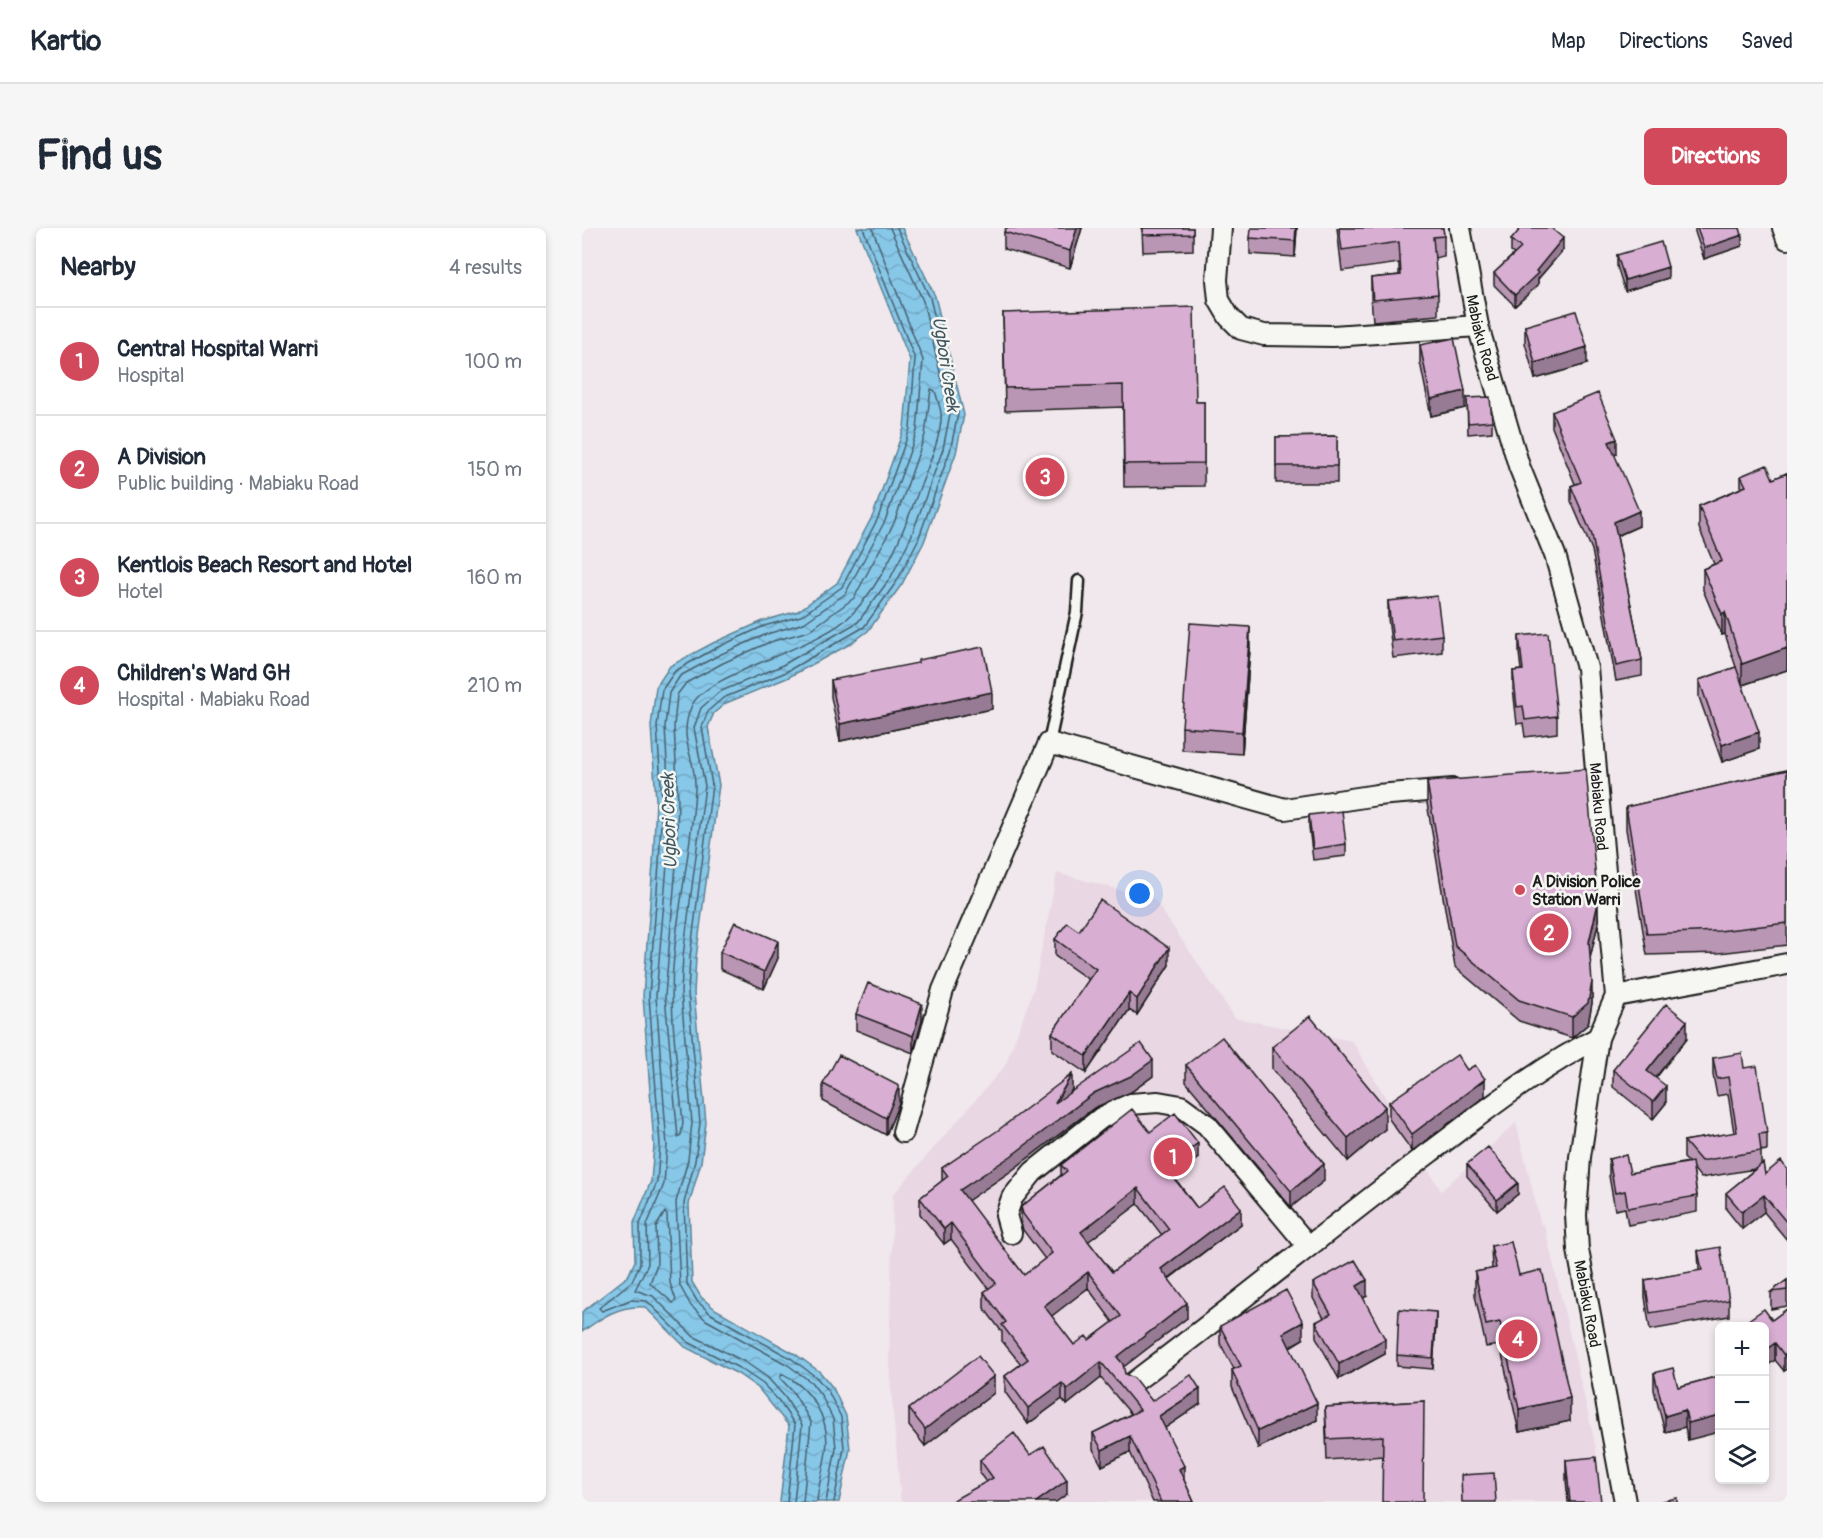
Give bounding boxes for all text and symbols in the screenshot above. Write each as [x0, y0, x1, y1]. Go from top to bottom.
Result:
text: Kartio [30, 24, 101, 59]
text: Map [1551, 28, 1586, 55]
text: Directions [1619, 28, 1708, 55]
text: Saved [1741, 28, 1793, 55]
button: Directions [1644, 128, 1787, 185]
text: Find us [36, 130, 162, 182]
text: Nearby [60, 251, 136, 283]
text: 4 results [449, 255, 522, 280]
street label: Mabiaku Road [1461, 293, 1503, 383]
water label: Ugbori Creek [927, 315, 965, 414]
text: Central Hospital Warri [117, 335, 318, 363]
text: 1 [76, 349, 83, 374]
text: 100 m [465, 349, 522, 374]
text: Hospital [117, 363, 184, 388]
text: A Division [117, 443, 206, 471]
pin: 3 [1026, 454, 1064, 500]
text: 2 [74, 457, 85, 482]
text: 150 m [468, 457, 522, 482]
text: Public building · Mabiaku Road [117, 471, 359, 496]
text: Kentlois Beach Resort and Hotel [117, 551, 412, 579]
text: 3 [74, 565, 85, 590]
text: 160 m [467, 565, 522, 590]
text: Hotel [117, 579, 163, 604]
text: Children's Ward GH [117, 659, 290, 687]
text: 4 [74, 673, 85, 698]
text: 210 m [467, 673, 522, 698]
text: Hospital · Mabiaku Road [117, 687, 310, 712]
street label: Mabiaku Road [1584, 762, 1612, 852]
water label: Ugbori Creek [656, 771, 683, 869]
place label: A Division Police Station Warri [1532, 872, 1641, 910]
your location [1125, 879, 1154, 908]
marker: A Division Police Station Warri [1513, 883, 1527, 897]
pin: 2 [1530, 910, 1568, 956]
pin: 1 [1154, 1134, 1192, 1180]
street label: Mabiaku Road [1569, 1258, 1605, 1349]
pin: 4 [1498, 1316, 1538, 1362]
map controls [1715, 1322, 1769, 1484]
button: + [1715, 1322, 1769, 1376]
button: − [1715, 1376, 1769, 1430]
button: layers [1715, 1430, 1769, 1484]

